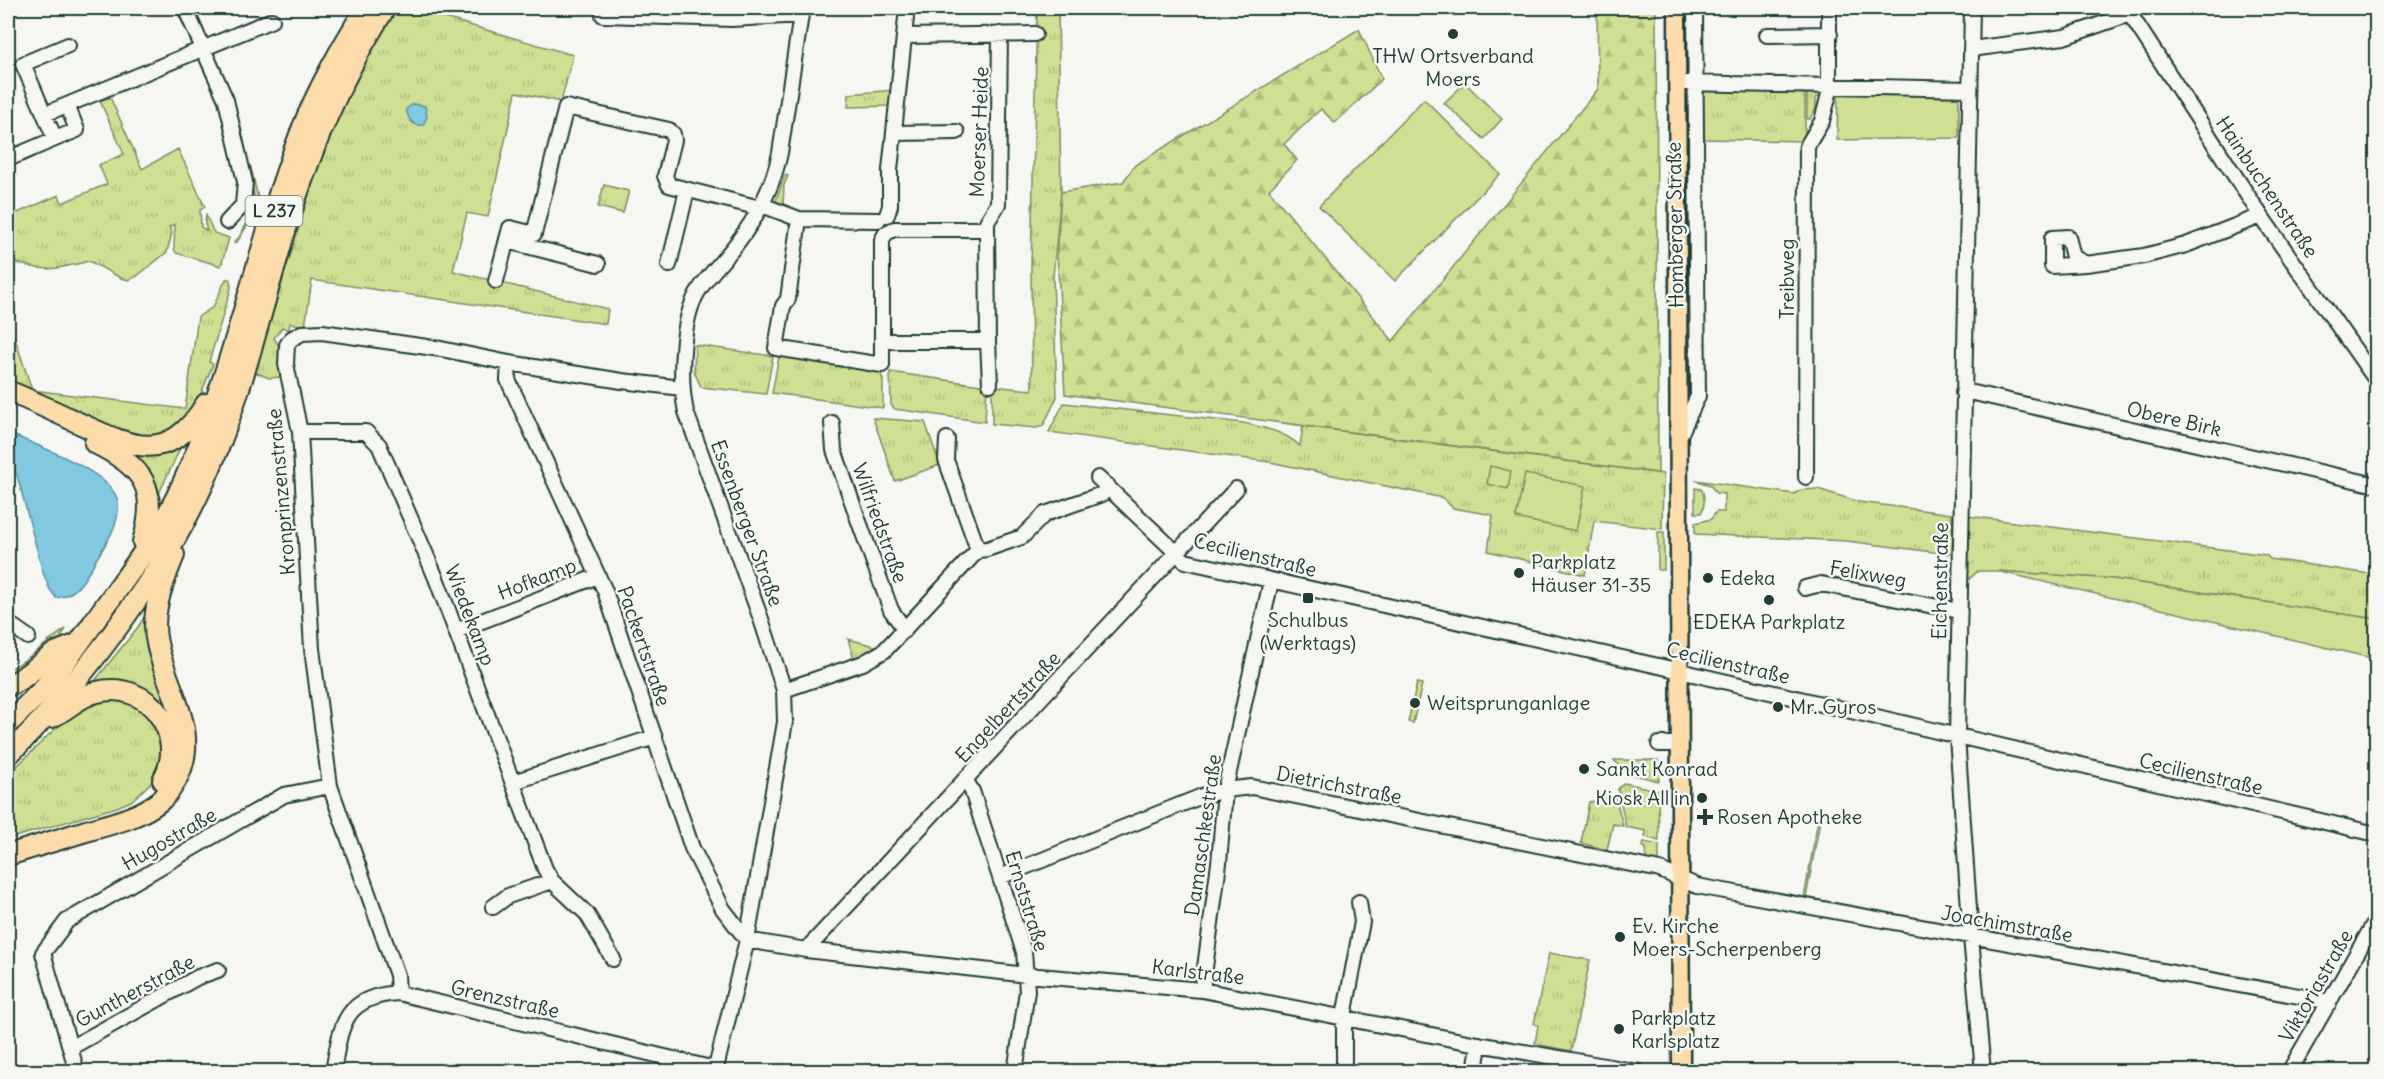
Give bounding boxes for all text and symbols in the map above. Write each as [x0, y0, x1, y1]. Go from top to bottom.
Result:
marker: THW Ortsverband Moers [1446, 27, 1460, 41]
place label: THW Ortsverband Moers [1372, 43, 1534, 91]
street label: Moerser Heide [964, 66, 993, 198]
street label: Hainbuchenstraße [2211, 111, 2324, 262]
street label: Homberger Straße [1661, 142, 1688, 308]
road number: L 237 [246, 196, 302, 226]
street label: Treibweg [1774, 239, 1799, 319]
street label: Obere Birk [2124, 395, 2224, 442]
street label: Kronprinzenstraße [261, 408, 300, 576]
street label: Essenberger Straße [706, 436, 789, 610]
street label: Wilfriedstraße [847, 459, 914, 586]
street label: Eichenstraße [1926, 522, 1953, 640]
street label: Cecilienstraße [1191, 527, 1319, 582]
place label: Parkplatz Häuser 31-35 [1531, 549, 1651, 597]
street label: Hofkamp [494, 552, 580, 605]
street label: Felixweg [1828, 554, 1908, 593]
street label: Wiedekamp [440, 561, 501, 669]
place label: Edeka [1720, 565, 1775, 590]
marker: Parkplatz Häuser 31-35 [1512, 566, 1526, 580]
marker: Edeka [1701, 571, 1715, 585]
street label: Packertstraße [612, 582, 677, 709]
marker: Schulbus (Werktags) [1301, 591, 1315, 605]
marker: EDEKA Parkplatz [1762, 593, 1776, 607]
place label: Schulbus (Werktags) [1260, 607, 1356, 655]
place label: EDEKA Parkplatz [1693, 609, 1845, 634]
street label: Cecilienstraße [1664, 636, 1792, 689]
street label: Engelbertstraße [950, 646, 1066, 768]
place label: Weitsprunganlage [1427, 690, 1590, 715]
place label: Mr. Gyros [1790, 694, 1876, 719]
marker: Weitsprunganlage [1408, 696, 1422, 710]
marker: Mr. Gyros [1771, 700, 1785, 714]
street label: Cecilienstraße [2137, 747, 2265, 800]
street label: Damaschkestraße [1179, 752, 1226, 917]
place label: Sankt Konrad [1596, 756, 1718, 781]
street label: Dietrichstraße [1274, 760, 1404, 809]
marker: Sankt Konrad [1577, 762, 1591, 776]
place label: Kiosk All in [1595, 785, 1690, 810]
marker: Kiosk All in [1695, 791, 1709, 805]
street label: Hugostraße [117, 801, 221, 876]
place label: Rosen Apotheke [1717, 804, 1862, 829]
marker: Rosen Apotheke [1698, 810, 1712, 824]
street label: Ernststraße [1000, 847, 1055, 954]
street label: Joachimstraße [1939, 900, 2075, 947]
place label: Ev. Kirche Moers-Scherpenberg [1632, 913, 1822, 961]
street label: Viktoriastraße [2273, 925, 2358, 1047]
marker: Ev. Kirche Moers-Scherpenberg [1613, 930, 1627, 944]
street label: Guntherstraße [71, 949, 199, 1032]
street label: Karlstraße [1150, 953, 1246, 990]
street label: Grenzstraße [448, 974, 562, 1023]
place label: Parkplatz Karlsplatz [1631, 1005, 1720, 1053]
marker: Parkplatz Karlsplatz [1612, 1022, 1626, 1036]

